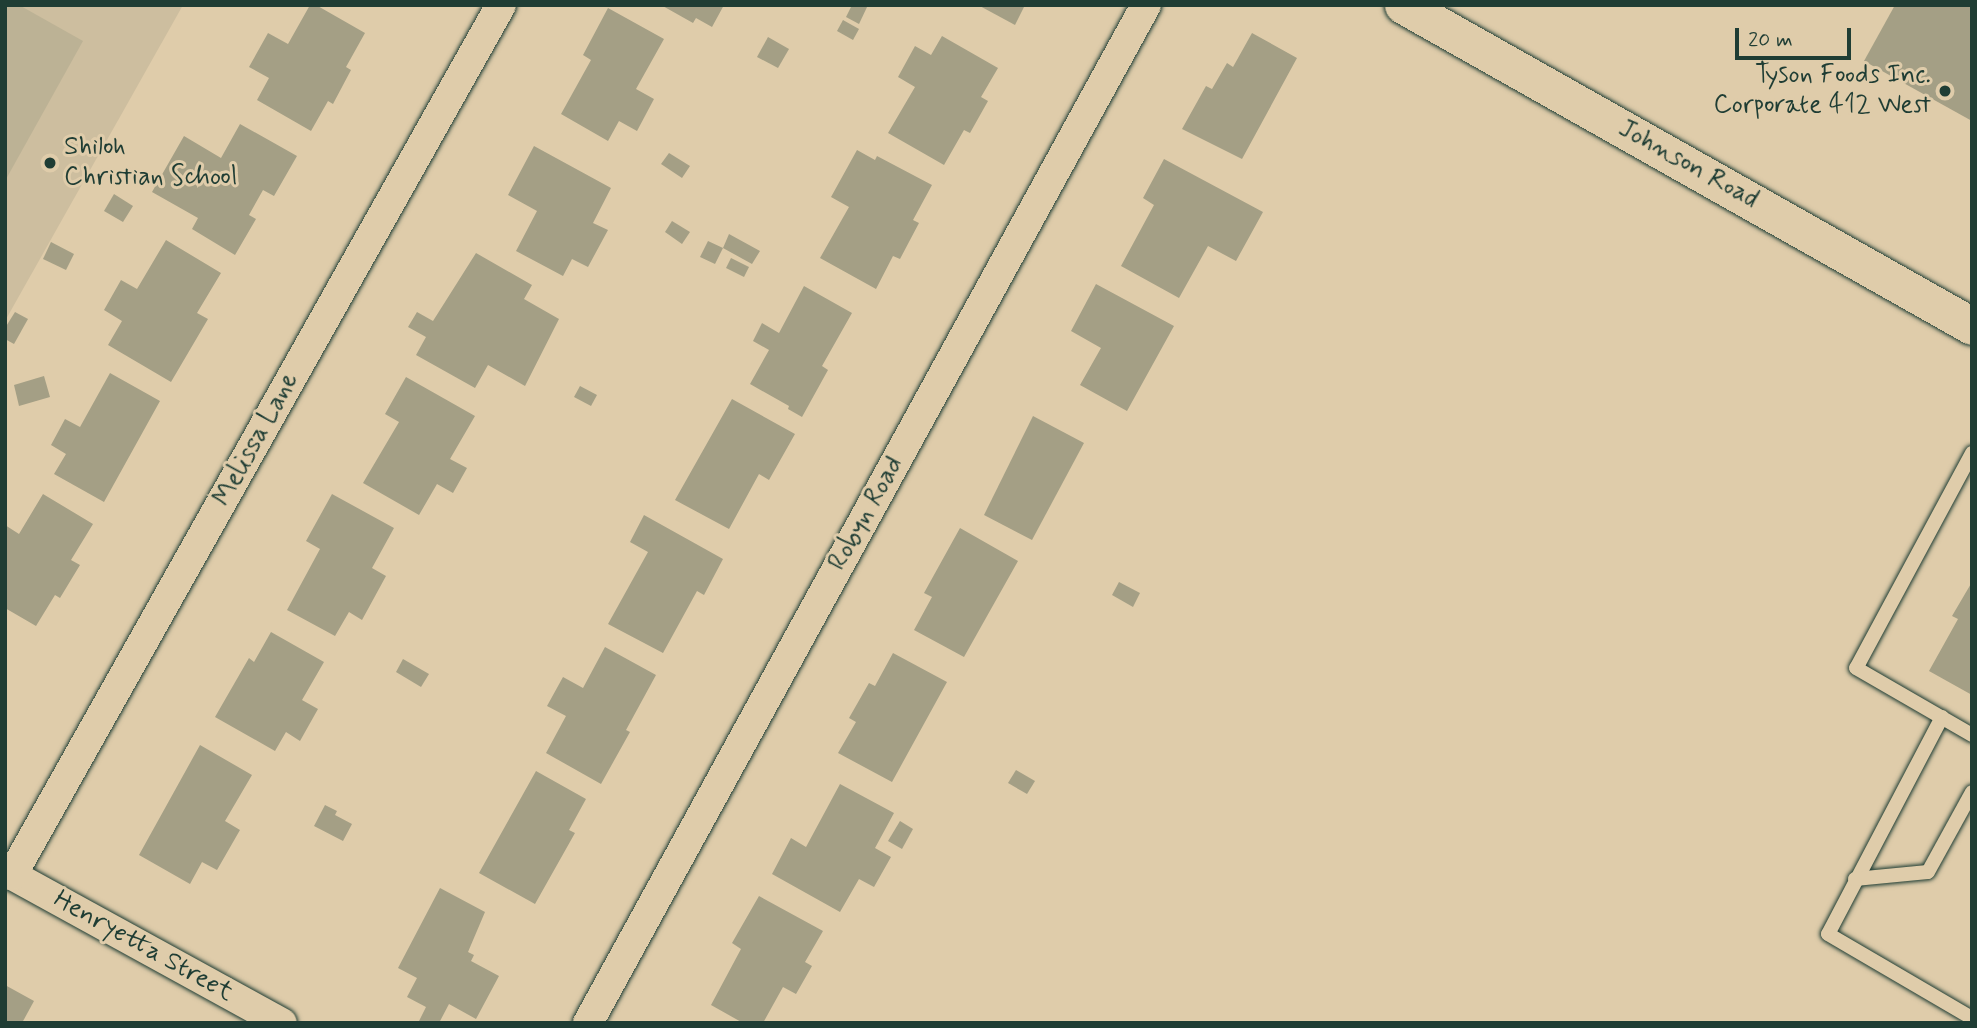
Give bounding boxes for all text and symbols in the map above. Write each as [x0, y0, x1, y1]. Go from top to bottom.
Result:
scale bar [1739, 14, 1854, 58]
text: 20 m [1748, 26, 1793, 54]
place label: Tyson Foods Inc. Corporate 412 West [1713, 60, 1931, 122]
marker: Tyson Foods Inc. Corporate 412 West [1937, 83, 1953, 99]
street label: Johnson Road [1613, 114, 1763, 216]
place label: Shiloh Christian School [64, 132, 238, 194]
marker: Shiloh Christian School [42, 155, 58, 171]
street label: Melissa Lane [207, 367, 307, 513]
street label: Robyn Road [823, 452, 911, 576]
street label: Henryetta Street [48, 885, 238, 1009]

